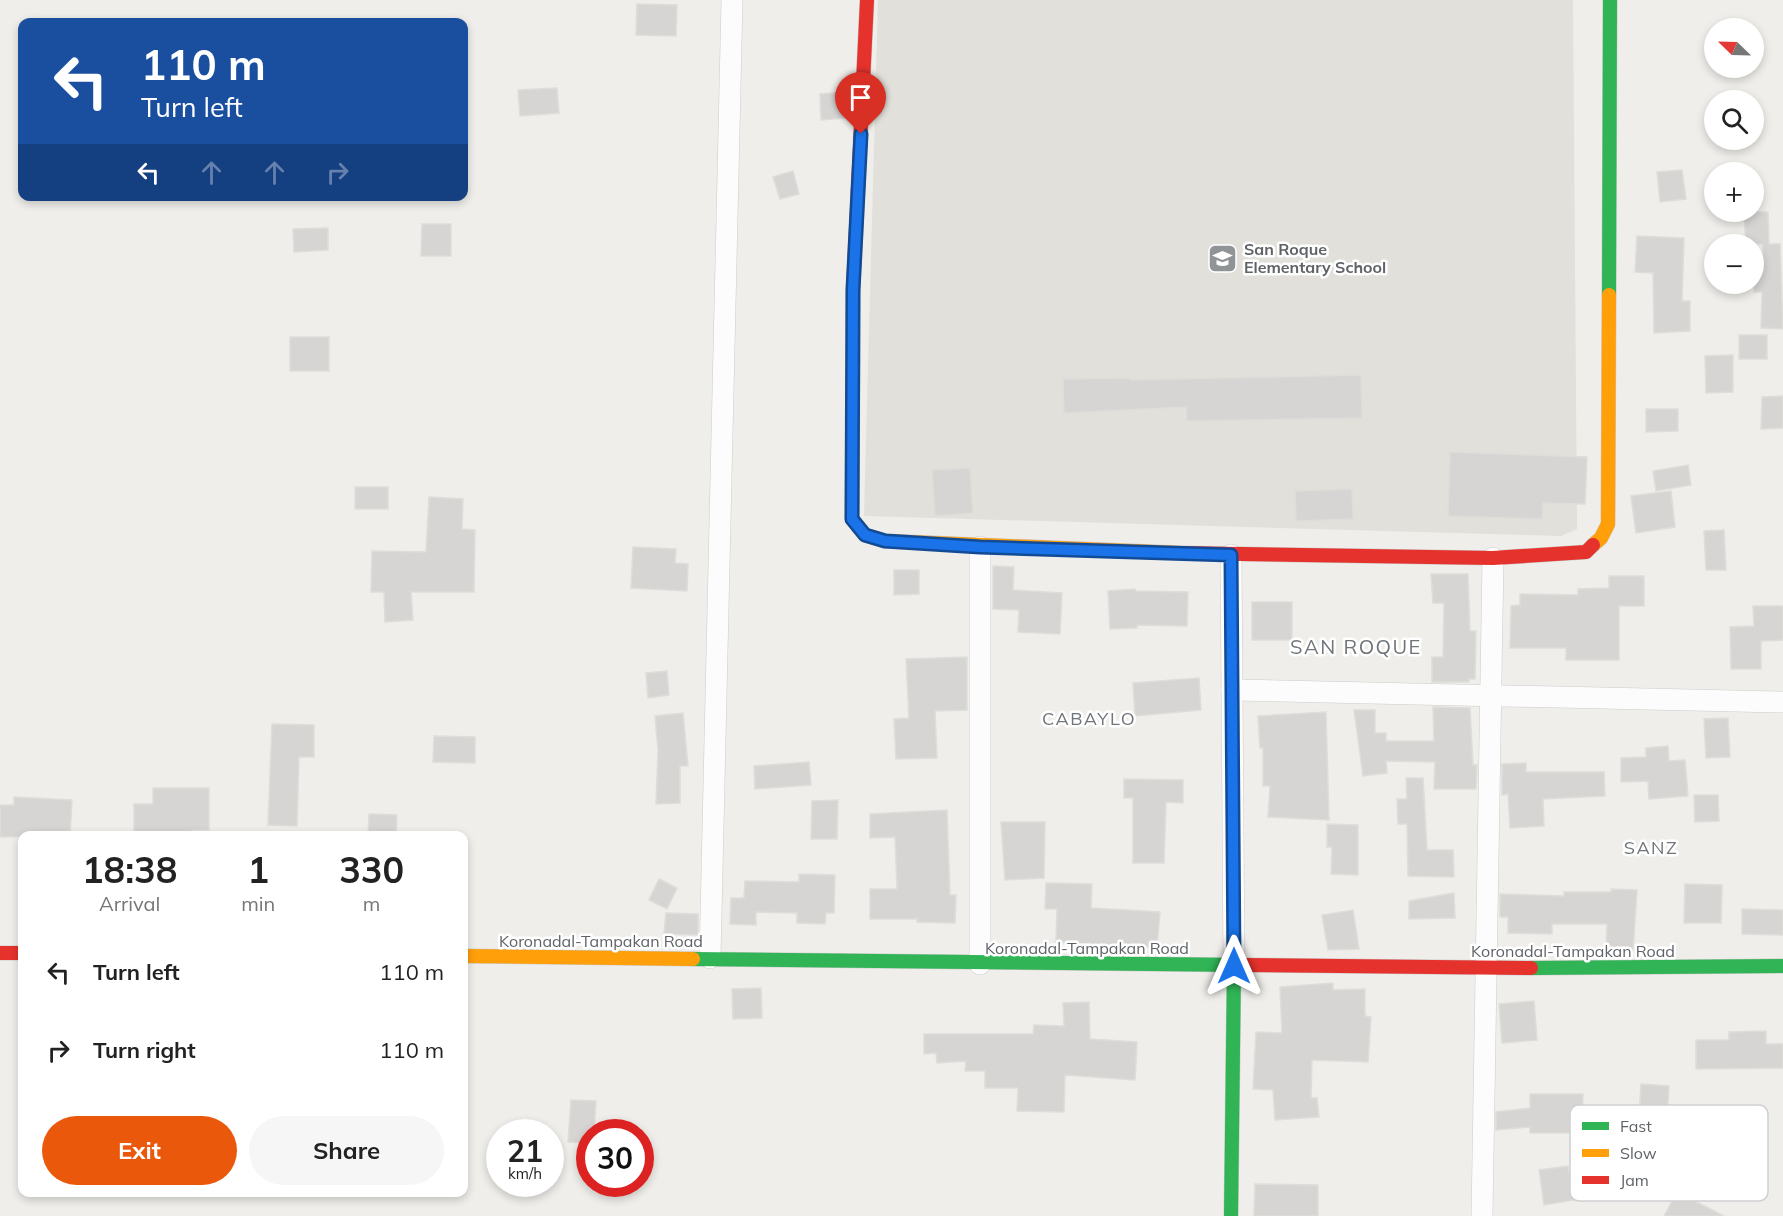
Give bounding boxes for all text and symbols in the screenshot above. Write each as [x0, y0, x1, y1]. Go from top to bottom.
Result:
north arrow [1704, 18, 1764, 78]
map controls [1704, 18, 1764, 294]
text: 110 m [141, 38, 266, 91]
icon: left [42, 42, 120, 120]
pin [835, 72, 886, 134]
icon: arrive [844, 81, 877, 114]
text: Turn left [141, 90, 243, 124]
button: search [1704, 90, 1764, 150]
icon: left [132, 156, 165, 189]
icon: ahead [195, 156, 228, 189]
icon: ahead [258, 156, 291, 189]
icon: right [321, 156, 354, 189]
button: + [1704, 162, 1764, 222]
button: − [1704, 234, 1764, 294]
place label: San Roque Elementary School [1244, 239, 1386, 277]
school or university icon: San Roque Elementary School [1207, 242, 1239, 274]
district label: SAN ROQUE [1290, 634, 1422, 659]
district label: CABAYLO [1042, 707, 1136, 730]
district label: SANZ [1624, 836, 1678, 859]
text: 18:38 [82, 847, 177, 892]
text: 1 [247, 847, 269, 892]
text: 330 [339, 847, 404, 892]
text: Arrival [99, 891, 160, 916]
text: min [241, 891, 275, 916]
text: m [363, 891, 380, 916]
street label: Koronadal-Tampakan Road [499, 931, 703, 951]
position arrow [1202, 934, 1266, 998]
street label: Koronadal-Tampakan Road [985, 938, 1189, 958]
street label: Koronadal-Tampakan Road [1471, 941, 1675, 961]
icon: left [42, 956, 75, 989]
text: Turn left [93, 958, 180, 986]
text: 110 m [379, 958, 444, 986]
icon: right [42, 1034, 75, 1067]
text: Turn right [93, 1036, 196, 1064]
text: 110 m [379, 1036, 444, 1064]
legend [1570, 1105, 1768, 1201]
button: Exit [42, 1116, 237, 1185]
button: Share [249, 1116, 444, 1185]
text: Fast [1620, 1116, 1652, 1136]
speed limit sign: 30 [576, 1119, 654, 1197]
text: 21 [507, 1132, 543, 1170]
text: Slow [1620, 1143, 1657, 1163]
text: km/h [508, 1164, 542, 1183]
text: Jam [1620, 1170, 1649, 1190]

